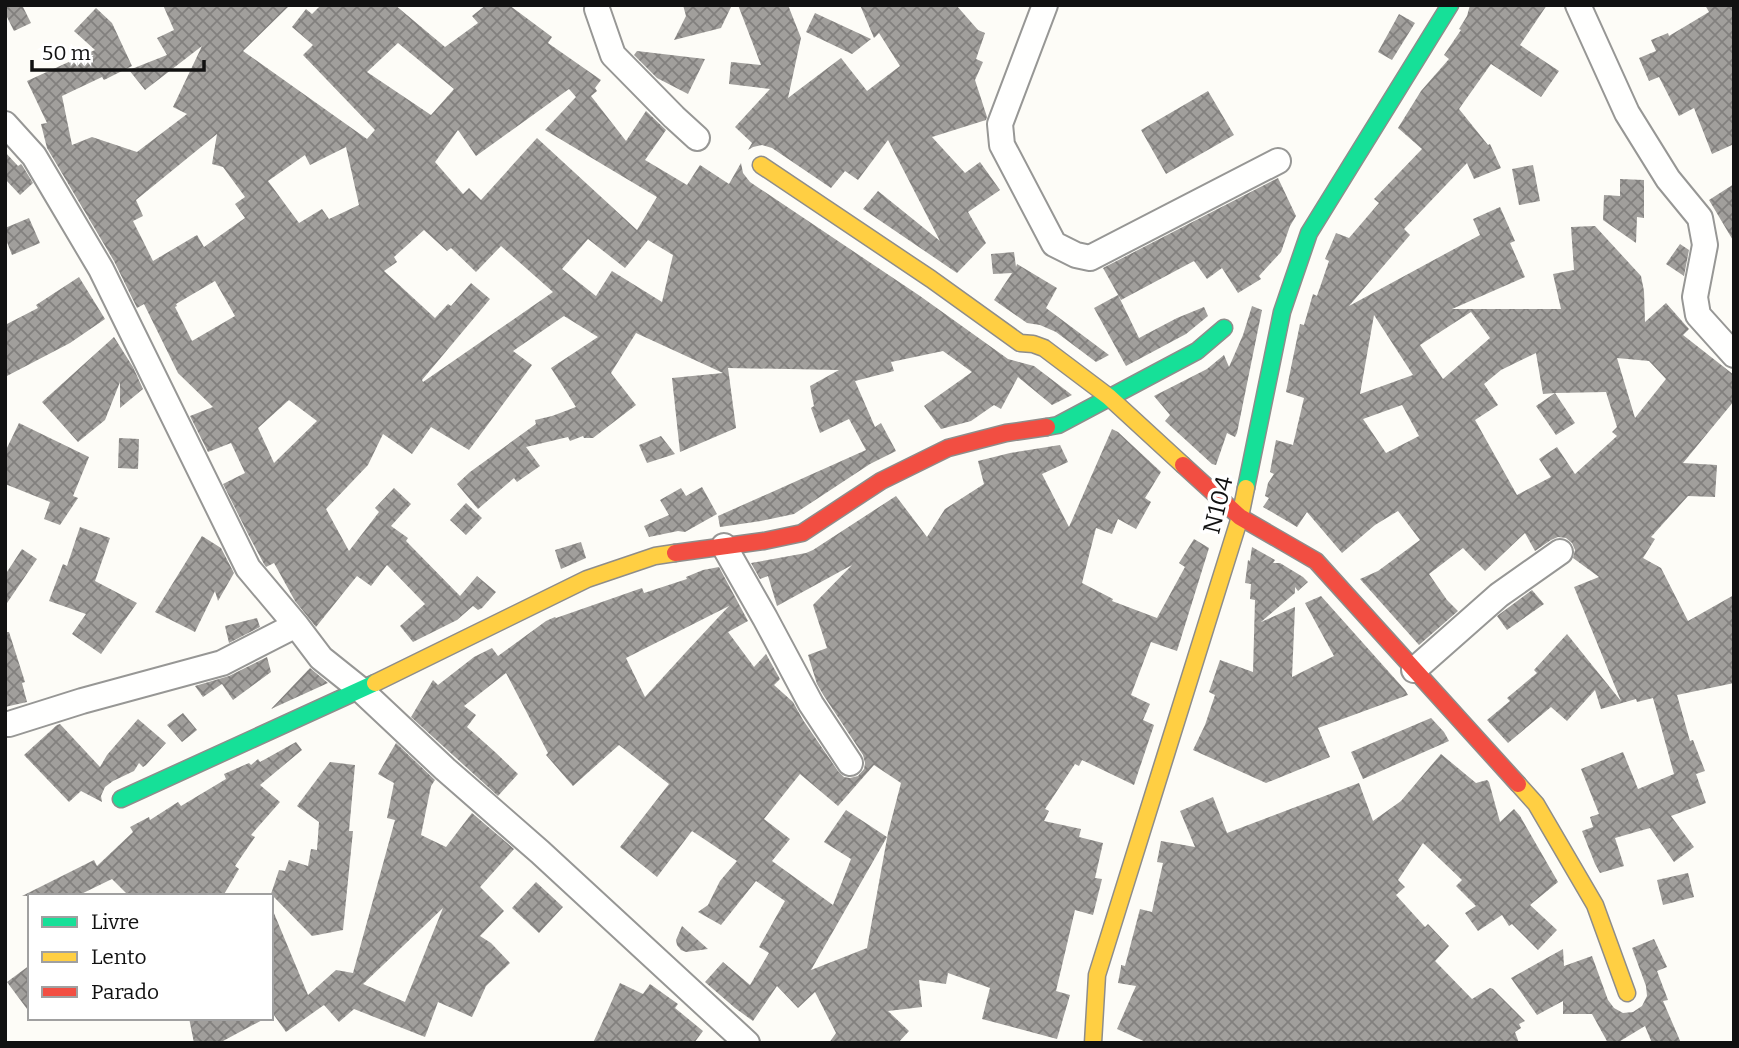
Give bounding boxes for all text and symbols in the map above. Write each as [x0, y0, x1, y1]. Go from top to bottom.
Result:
scale bar [32, 28, 203, 72]
text: 50 m [42, 40, 91, 66]
street label: N104 [1197, 473, 1239, 537]
legend [28, 894, 273, 1020]
text: Livre [91, 909, 139, 935]
text: Lento [91, 944, 147, 970]
text: Parado [91, 979, 159, 1005]

